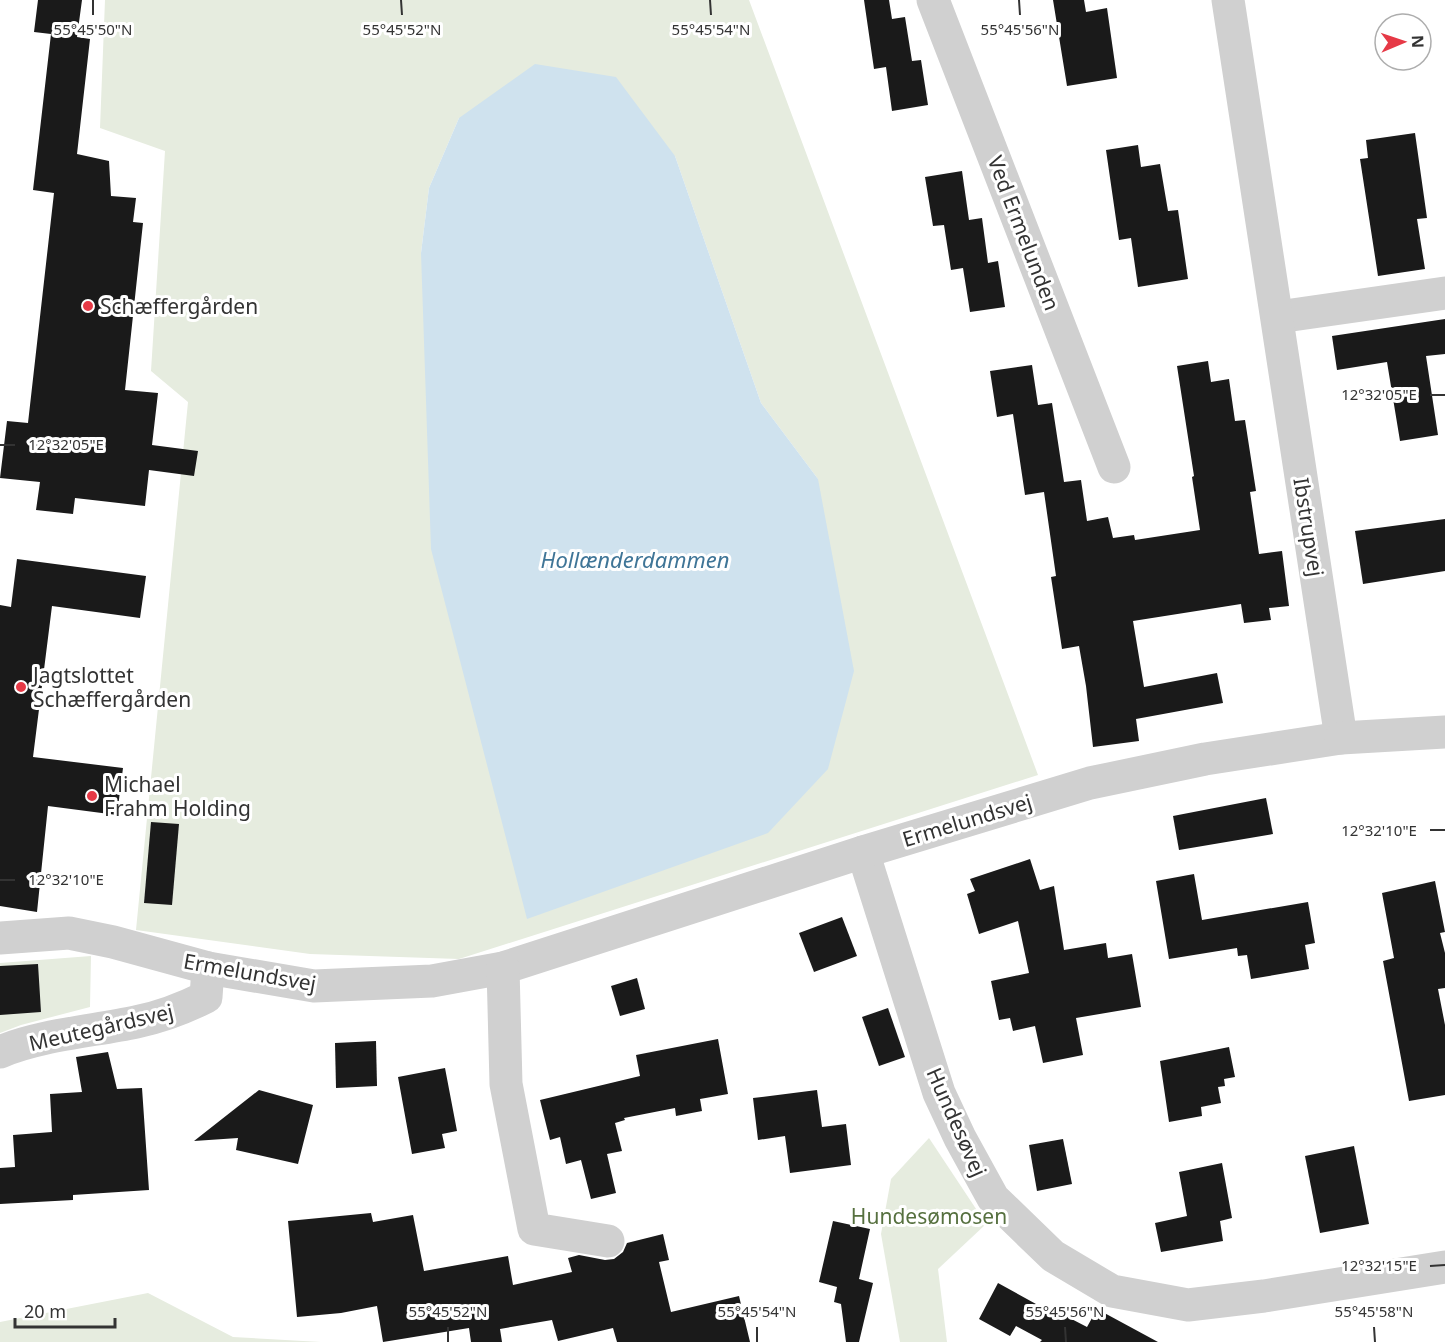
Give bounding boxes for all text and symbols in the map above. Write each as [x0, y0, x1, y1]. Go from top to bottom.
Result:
north arrow [1373, 12, 1433, 72]
text: 55°45'50"N [54, 19, 132, 39]
text: 55°45'52"N [363, 19, 441, 39]
text: 55°45'54"N [672, 19, 750, 39]
text: 55°45'56"N [981, 19, 1059, 39]
text: N [1407, 35, 1429, 48]
street label: Ved Ermelunden [982, 152, 1066, 314]
place label: Schæffergården [100, 292, 258, 320]
marker: Schæffergården [81, 299, 95, 313]
text: 12°32'05"E [1341, 384, 1417, 404]
text: 12°32'05"E [28, 434, 104, 454]
street label: Ibstrupvej [1287, 476, 1331, 578]
water label: Hollænderdammen [541, 544, 729, 574]
place label: Jagtslottet Schæffergården [31, 661, 191, 713]
marker: Jagtslottet Schæffergården [14, 680, 28, 694]
place label: Michael Frahm Holding [104, 770, 251, 822]
street label: Ermelundsvej [899, 787, 1035, 853]
marker: Michael Frahm Holding [85, 789, 99, 803]
text: 12°32'10"E [1341, 820, 1417, 840]
text: 12°32'10"E [28, 869, 104, 889]
street label: Ermelundsvej [182, 947, 318, 997]
street label: Meutegårdsvej [26, 997, 176, 1057]
street label: Hundesøvej [921, 1063, 993, 1181]
park label: Hundesømosen [851, 1202, 1007, 1230]
text: 12°32'15"E [1341, 1255, 1417, 1275]
scale bar [15, 1291, 116, 1329]
text: 20 m [24, 1299, 66, 1323]
text: 55°45'52"N [409, 1301, 487, 1321]
text: 55°45'54"N [718, 1301, 796, 1321]
text: 55°45'56"N [1026, 1301, 1104, 1321]
text: 55°45'58"N [1335, 1301, 1413, 1321]

